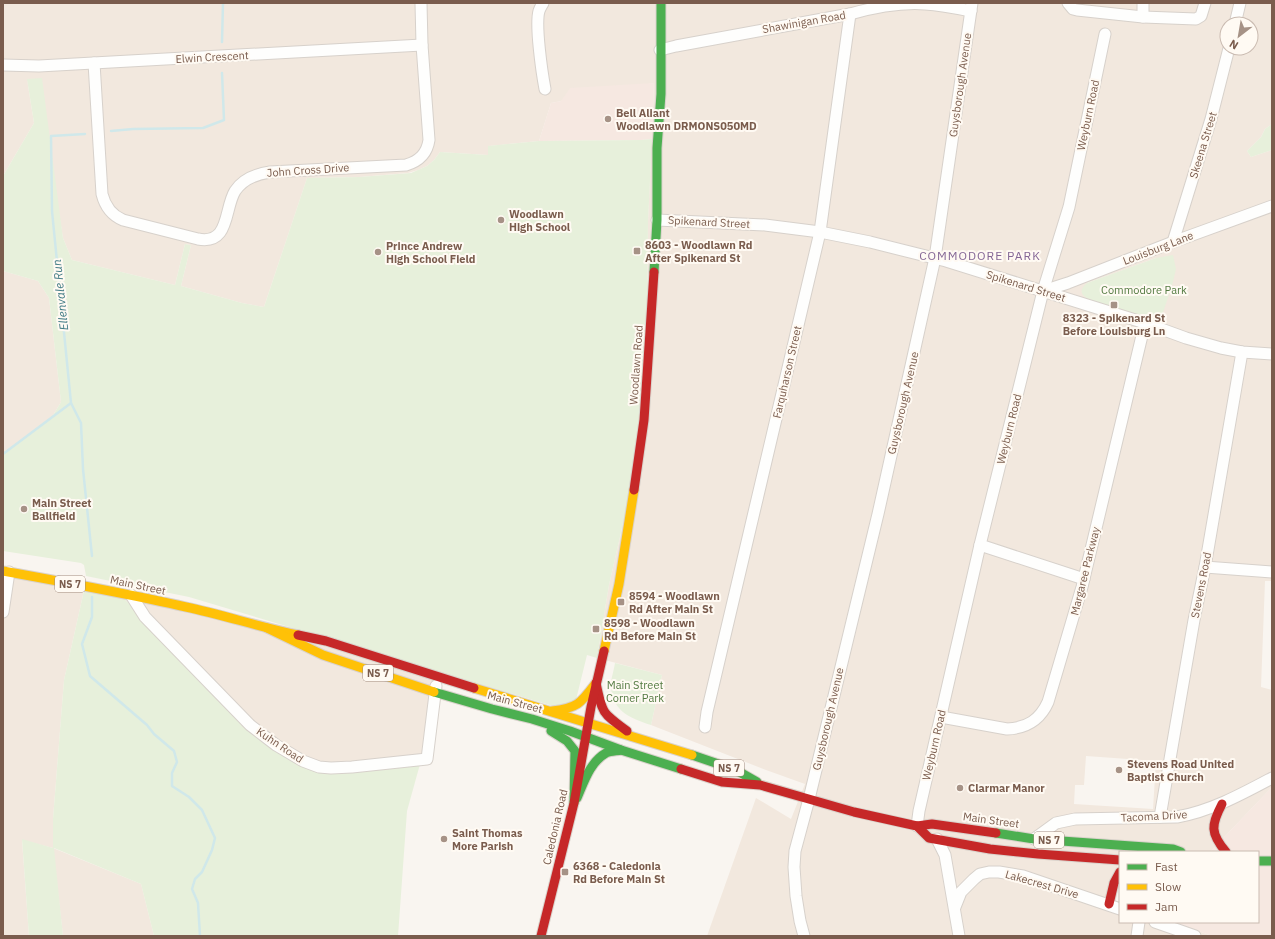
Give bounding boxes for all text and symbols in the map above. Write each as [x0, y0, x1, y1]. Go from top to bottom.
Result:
street label: Shawinigan Road [761, 8, 847, 36]
north arrow [1219, 16, 1259, 56]
street label: Guysborough Avenue [946, 32, 974, 138]
text: N [1227, 37, 1241, 53]
street label: Elwin Crescent [175, 48, 249, 66]
street label: Weyburn Road [1074, 78, 1102, 152]
place label: Bell Aliant Woodlawn DRMONS050MD [616, 106, 757, 133]
street label: Skeena Street [1186, 110, 1220, 180]
marker: Bell Aliant Woodlawn DRMONS050MD [603, 114, 613, 124]
street label: John Cross Drive [266, 160, 350, 180]
place label: Woodlawn High School [509, 207, 571, 234]
street label: Spikenard Street [667, 213, 751, 231]
marker: Woodlawn High School [496, 215, 506, 225]
street label: Louisburg Lane [1121, 228, 1195, 268]
place label: 8603 - Woodlawn Rd After Spikenard St [645, 238, 752, 265]
place label: Prince Andrew High School Field [386, 239, 476, 266]
marker: 8603 - Woodlawn Rd After Spikenard St [632, 246, 642, 256]
marker: Prince Andrew High School Field [373, 247, 383, 257]
district label: COMMODORE PARK [919, 248, 1041, 263]
water label: Ellenvale Run [49, 258, 71, 331]
street label: Spikenard Street [985, 267, 1068, 305]
park label: Commodore Park [1101, 283, 1187, 297]
marker: 8323 - Spikenard St Before Louisburg Ln [1109, 300, 1119, 310]
place label: 8323 - Spikenard St Before Louisburg Ln [1063, 311, 1165, 338]
street label: Farquharson Street [770, 324, 805, 420]
street label: Woodlawn Road [626, 325, 646, 405]
street label: Guysborough Avenue [884, 350, 922, 456]
street label: Weyburn Road [994, 392, 1024, 466]
place label: Main Street Ballfield [32, 496, 92, 523]
marker: Main Street Ballfield [19, 504, 29, 514]
street label: Margaree Parkway [1067, 525, 1103, 617]
street label: Stevens Road [1188, 551, 1214, 619]
street label: Main Street [109, 572, 167, 598]
road number: NS 7 [55, 576, 85, 592]
place label: 8594 - Woodlawn Rd After Main St [629, 589, 720, 616]
marker: 8594 - Woodlawn Rd After Main St [616, 597, 626, 607]
place label: 8598 - Woodlawn Rd Before Main St [604, 616, 696, 643]
marker: 8598 - Woodlawn Rd Before Main St [591, 624, 601, 634]
road number: NS 7 [363, 665, 393, 681]
street label: Guysborough Avenue [809, 666, 847, 772]
park label: Main Street Corner Park [606, 678, 664, 705]
street label: Main Street [486, 688, 544, 716]
street label: Weyburn Road [919, 708, 949, 782]
street label: Kuhn Road [254, 724, 306, 766]
place label: Stevens Road United Baptist Church [1127, 757, 1234, 784]
road number: NS 7 [714, 760, 744, 776]
marker: Stevens Road United Baptist Church [1114, 765, 1124, 775]
place label: Clarmar Manor [968, 781, 1045, 795]
marker: Clarmar Manor [955, 783, 965, 793]
street label: Caledonia Road [540, 788, 570, 866]
street label: Tacoma Drive [1120, 807, 1188, 825]
street label: Main Street [962, 809, 1020, 831]
place label: Saint Thomas More Parish [452, 826, 523, 853]
road number: NS 7 [1034, 832, 1064, 848]
marker: Saint Thomas More Parish [439, 834, 449, 844]
legend [1119, 851, 1259, 923]
place label: 6368 - Caledonia Rd Before Main St [573, 859, 665, 886]
text: Fast [1155, 859, 1178, 874]
marker: 6368 - Caledonia Rd Before Main St [560, 867, 570, 877]
street label: Lakecrest Drive [1004, 867, 1080, 901]
text: Slow [1155, 879, 1181, 894]
text: Jam [1155, 899, 1178, 914]

